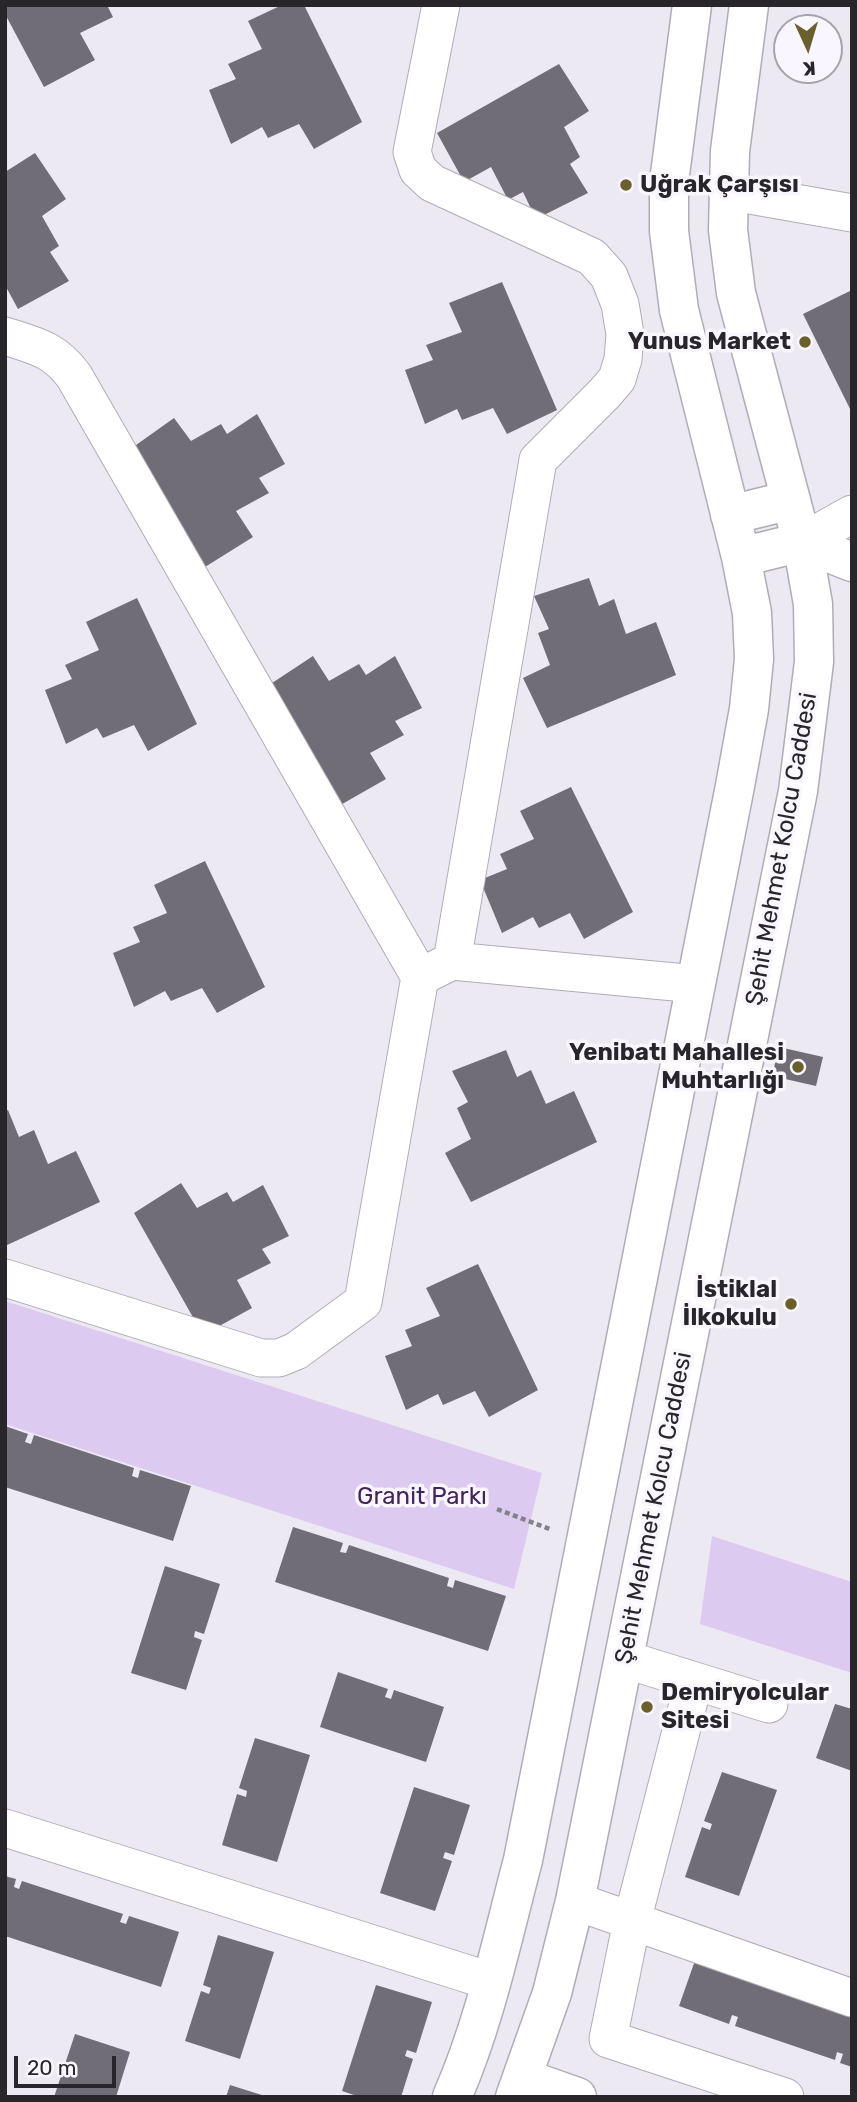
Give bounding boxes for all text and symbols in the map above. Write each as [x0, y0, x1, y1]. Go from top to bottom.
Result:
north arrow [773, 14, 843, 84]
text: K [802, 57, 816, 80]
place label: Uğrak Çarşısı [640, 171, 799, 199]
marker: Uğrak Çarşısı [618, 177, 634, 193]
place label: Yunus Market [628, 328, 791, 356]
marker: Yunus Market [797, 334, 813, 350]
street label: Şehit Mehmet Kolcu Caddesi [740, 690, 824, 1008]
place label: Yenibatı Mahallesi Muhtarlığı [569, 1039, 784, 1095]
marker: Yenibatı Mahallesi Muhtarlığı [790, 1059, 806, 1075]
place label: İstiklal İlkokulu [683, 1276, 777, 1332]
marker: İstiklal İlkokulu [783, 1296, 799, 1312]
street label: Şehit Mehmet Kolcu Caddesi [610, 1350, 698, 1666]
park label: Granit Parkı [357, 1483, 487, 1511]
place label: Demiryolcular Sitesi [661, 1679, 829, 1735]
marker: Demiryolcular Sitesi [639, 1699, 655, 1715]
scale bar [18, 2042, 119, 2086]
text: 20 m [27, 2055, 76, 2080]

